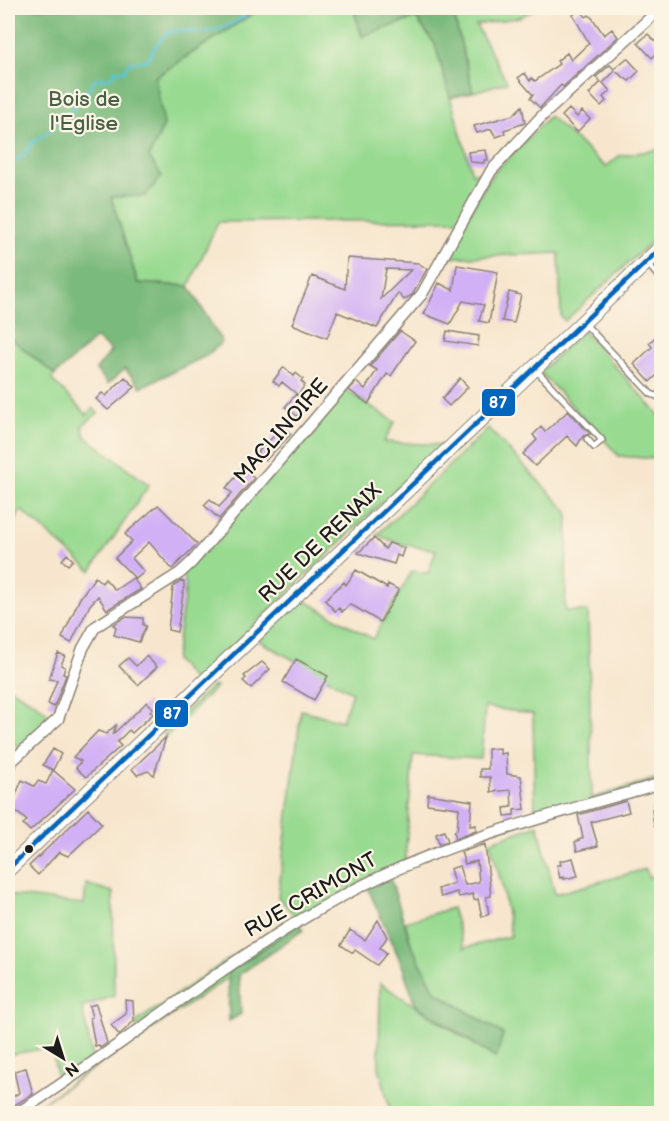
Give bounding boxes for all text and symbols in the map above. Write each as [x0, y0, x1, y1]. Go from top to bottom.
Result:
park label: Bois de l'Eglise [48, 87, 120, 136]
street label: MACLINOIRE [229, 373, 333, 489]
line badge: 87 [481, 388, 516, 417]
text: 87 [489, 394, 507, 413]
street label: RUE DE RENAIX [254, 478, 386, 608]
line badge: 87 [154, 699, 189, 728]
text: 87 [163, 705, 181, 724]
unlabelled marker [23, 843, 35, 855]
street label: RUE CRIMONT [240, 847, 382, 943]
north arrow [33, 1028, 93, 1088]
text: N [61, 1057, 82, 1080]

